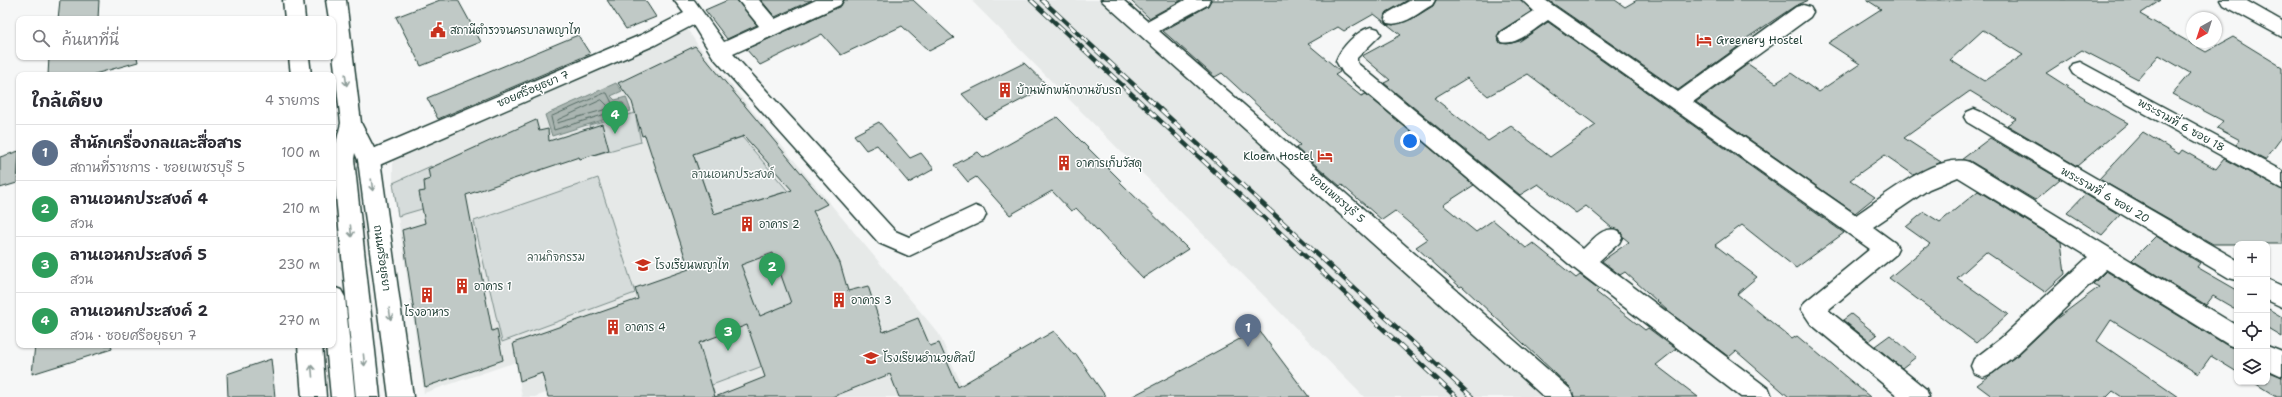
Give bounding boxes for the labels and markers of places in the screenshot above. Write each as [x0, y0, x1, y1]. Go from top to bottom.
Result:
public building icon: สถานีตำรวจนครบาลพญาไท [429, 21, 447, 39]
place label: สถานีตำรวจนครบาลพญาไท [450, 22, 581, 38]
hotel icon: Greenery Hostel [1695, 31, 1713, 49]
place label: Greenery Hostel [1716, 33, 1803, 48]
building icon: บ้านพักพนักงานขับรถ [996, 81, 1014, 99]
place label: บ้านพักพนักงานขับรถ [1017, 83, 1121, 98]
pin: 4 [602, 101, 628, 134]
hotel icon: Kloem Hostel [1316, 147, 1334, 165]
place label: Kloem Hostel [1243, 149, 1314, 164]
building icon: อาคารเก็บวัสดุ [1055, 154, 1073, 172]
place label: อาคารเก็บวัสดุ [1076, 155, 1142, 172]
building icon: อาคาร 2 [738, 215, 756, 233]
place label: อาคาร 2 [759, 217, 800, 232]
pin: 2 [759, 253, 785, 286]
school or university icon: โรงเรียนพญาไท [634, 256, 652, 274]
place label: โรงเรียนพญาไท [655, 257, 729, 273]
building icon: อาคาร 1 [453, 277, 471, 295]
place label: อาคาร 1 [474, 279, 512, 294]
building icon: โรงอาหาร [418, 286, 436, 304]
building icon: อาคาร 3 [830, 291, 848, 309]
place label: อาคาร 3 [851, 293, 892, 308]
place label: โรงอาหาร [404, 304, 450, 320]
pin: 1 [1235, 314, 1261, 347]
building icon: อาคาร 4 [604, 318, 622, 336]
pin: 3 [715, 318, 741, 351]
place label: อาคาร 4 [625, 320, 666, 335]
school or university icon: โรงเรียนอำนวยศิลป์ [862, 349, 880, 367]
place label: โรงเรียนอำนวยศิลป์ [883, 350, 976, 366]

